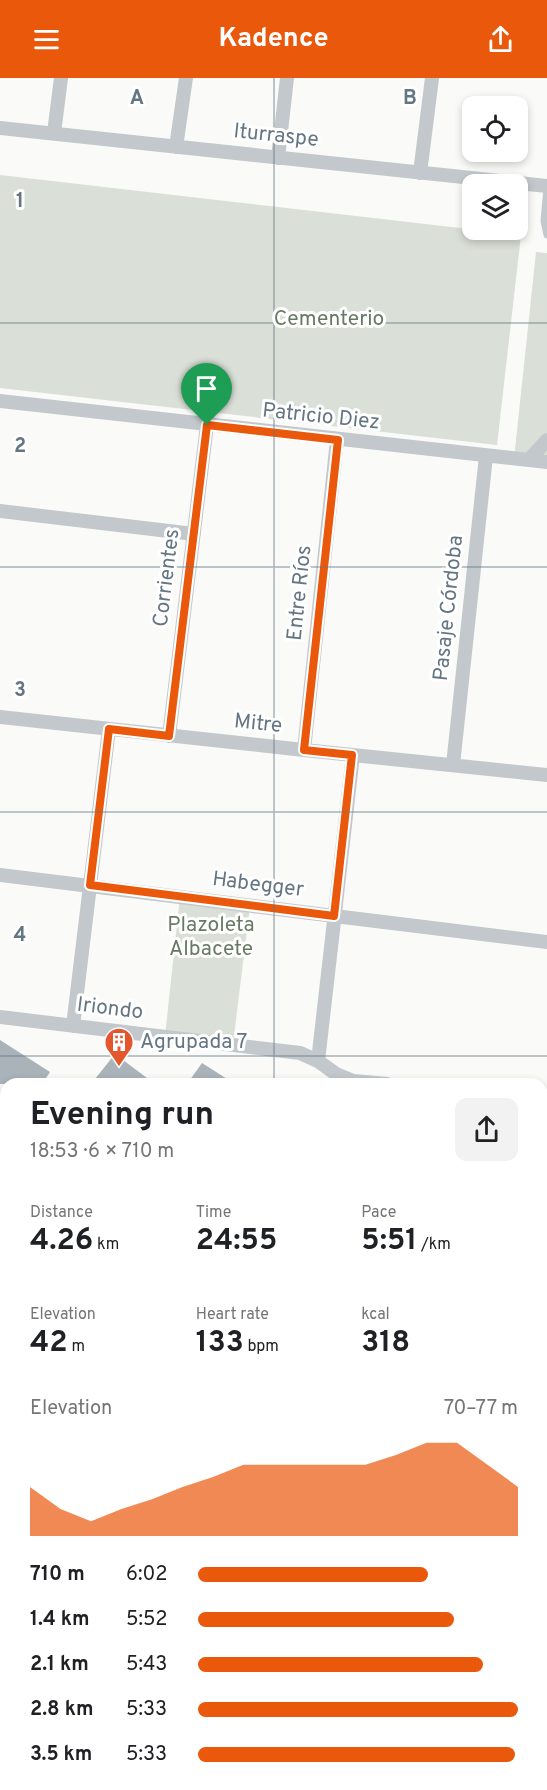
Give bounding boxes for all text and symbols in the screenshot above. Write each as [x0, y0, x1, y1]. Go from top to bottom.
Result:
text: Kadence [219, 22, 328, 56]
icon: menu [30, 23, 63, 56]
icon: share [484, 23, 517, 56]
text: A [130, 86, 144, 112]
text: B [403, 86, 417, 112]
map controls [462, 96, 528, 240]
button: locate [462, 96, 528, 162]
street label: Iturraspe [232, 118, 320, 154]
button: layers [462, 174, 528, 240]
text: 1 [16, 189, 24, 215]
park label: Cementerio [274, 306, 384, 333]
pin [181, 363, 232, 425]
icon: arrive [190, 372, 223, 405]
street label: Patricio Diez [261, 397, 381, 437]
text: 2 [14, 434, 26, 460]
street label: Corrientes [148, 527, 186, 629]
street label: Pasaje Córdoba [428, 534, 470, 682]
street label: Entre Ríos [282, 544, 318, 642]
text: 3 [14, 678, 26, 704]
street label: Mitre [233, 708, 283, 740]
street label: Habegger [211, 866, 305, 904]
park label: Plazoleta Albacete [167, 912, 255, 963]
text: 4 [14, 923, 26, 949]
street label: Iriondo [75, 992, 145, 1026]
building icon: Agrupada 7 [103, 1026, 135, 1068]
place label: Agrupada 7 [140, 1029, 247, 1056]
text: Evening run [30, 1095, 214, 1137]
button: share [455, 1098, 518, 1161]
text: 18:53 · 6 × 710 m [30, 1139, 174, 1165]
text: Distance [30, 1203, 93, 1223]
text: Time [196, 1203, 231, 1223]
text: Pace [361, 1203, 396, 1223]
text: 4.26 [30, 1223, 93, 1260]
text: 24:55 [196, 1223, 277, 1260]
text: 5:51 [361, 1223, 417, 1260]
text: km [93, 1235, 119, 1255]
text: /km [417, 1235, 451, 1255]
text: Elevation [30, 1305, 96, 1325]
text: Heart rate [196, 1305, 269, 1325]
text: kcal [361, 1305, 390, 1325]
text: 42 [30, 1325, 68, 1362]
text: 133 [196, 1325, 244, 1362]
text: 318 [361, 1325, 410, 1362]
text: m [68, 1337, 85, 1357]
text: bpm [244, 1337, 279, 1357]
text: Elevation [30, 1396, 112, 1422]
text: 70–77 m [444, 1396, 518, 1422]
text: 710 m [30, 1562, 85, 1588]
text: 6:02 [126, 1562, 168, 1588]
text: 1.4 km [30, 1607, 90, 1633]
text: 5:52 [126, 1607, 167, 1633]
text: 2.1 km [30, 1652, 89, 1678]
text: 5:43 [126, 1652, 167, 1678]
text: 2.8 km [30, 1697, 93, 1723]
text: 5:33 [126, 1697, 167, 1723]
text: 3.5 km [30, 1742, 92, 1768]
text: 5:33 [126, 1742, 167, 1768]

